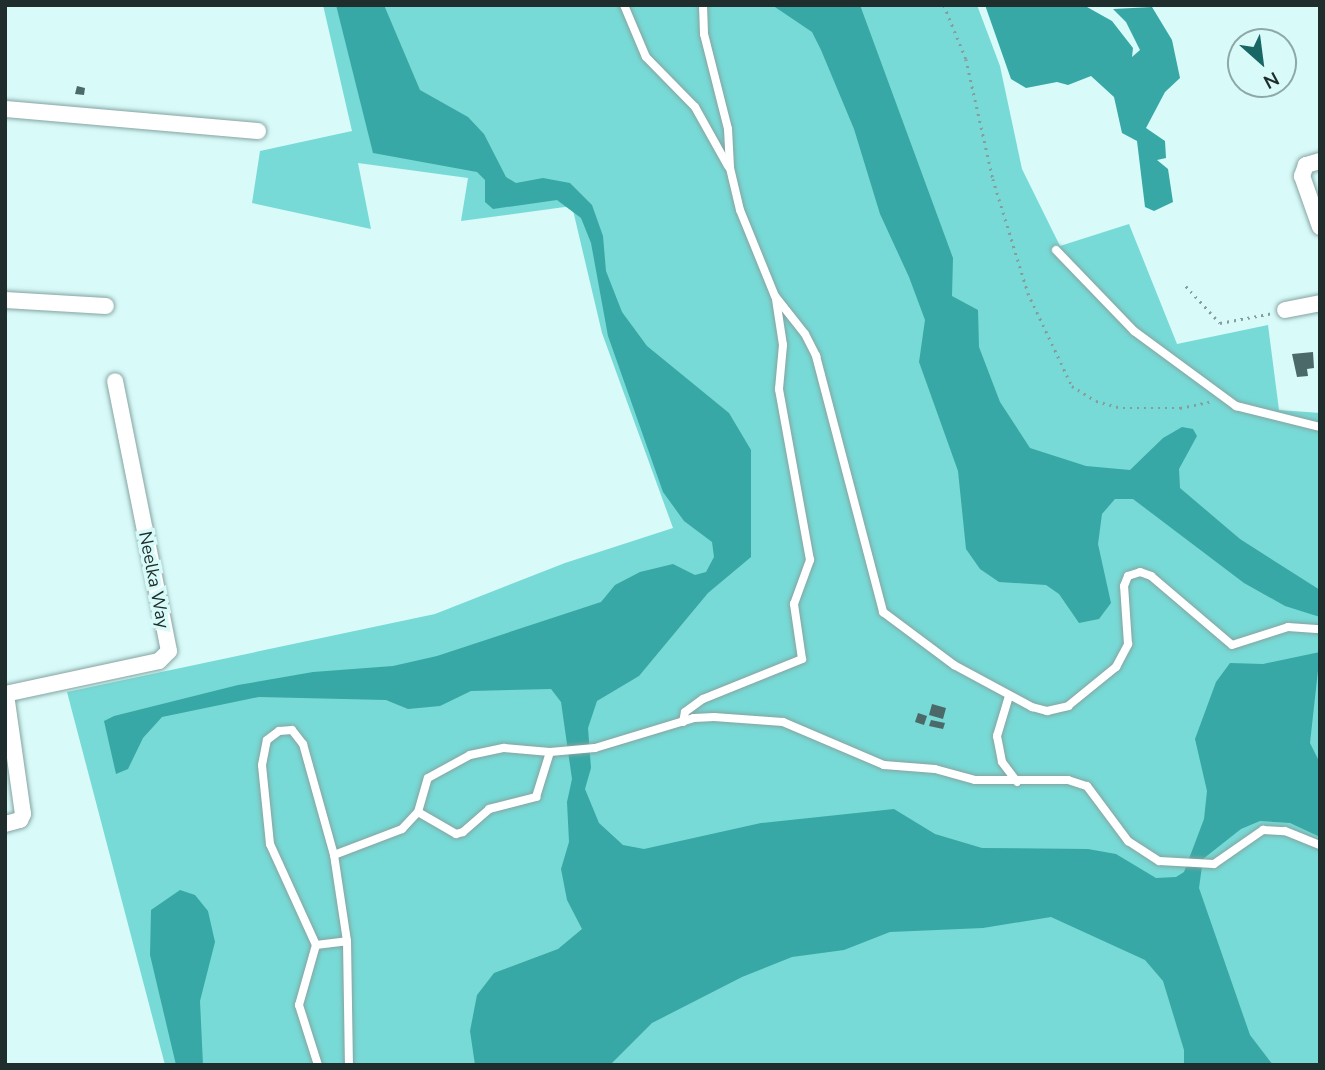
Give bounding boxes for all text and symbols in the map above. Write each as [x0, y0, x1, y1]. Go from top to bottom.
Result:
north arrow [1227, 28, 1297, 98]
text: N [1259, 65, 1283, 95]
street label: Neelka Way [134, 530, 174, 630]

